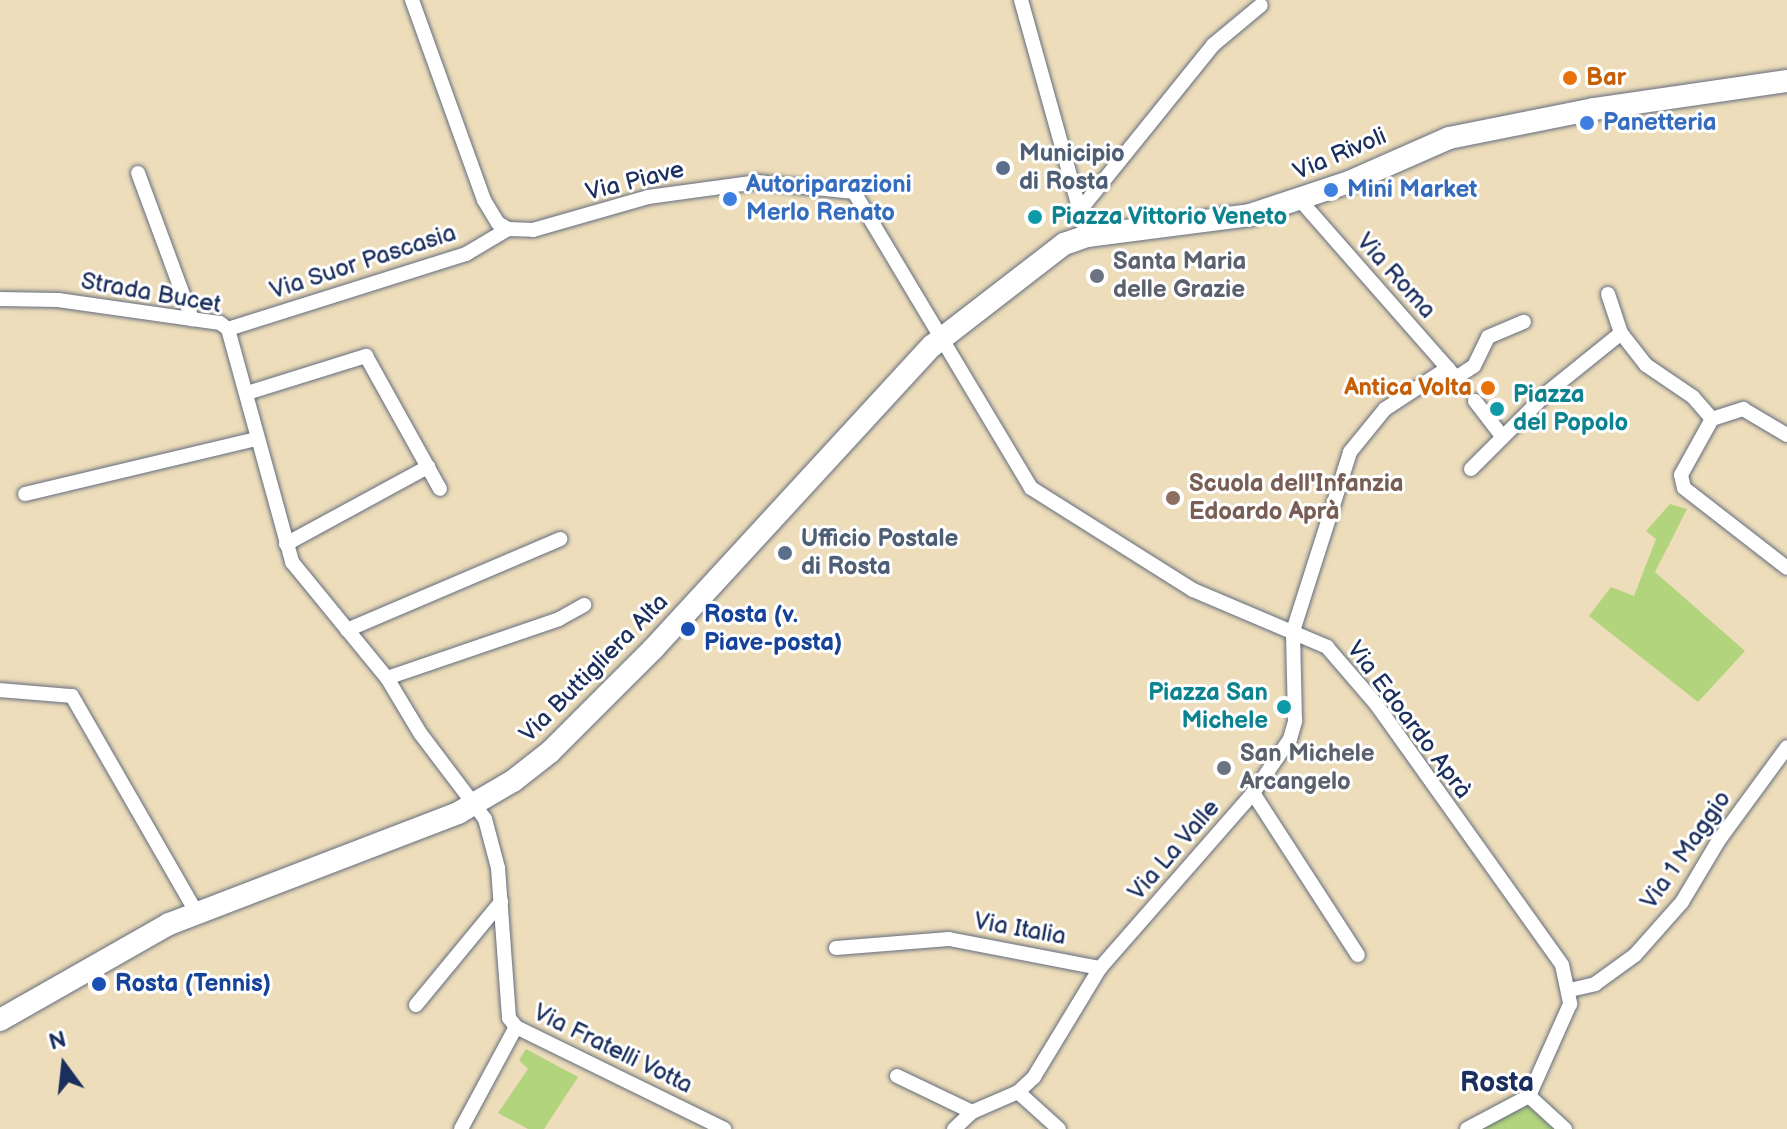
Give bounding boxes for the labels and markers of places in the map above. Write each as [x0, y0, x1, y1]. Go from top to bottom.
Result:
place label: Bar [1586, 64, 1626, 92]
marker: Bar [1561, 69, 1579, 87]
place label: Panetteria [1603, 109, 1717, 137]
marker: Panetteria [1578, 114, 1596, 132]
place label: Municipio di Rosta [1019, 140, 1125, 196]
marker: Municipio di Rosta [994, 159, 1012, 177]
place label: Autoriparazioni Merlo Renato [746, 171, 912, 227]
place label: Mini Market [1347, 176, 1477, 204]
marker: Mini Market [1322, 181, 1340, 199]
marker: Autoriparazioni Merlo Renato [721, 190, 739, 208]
place label: Piazza Vittorio Veneto [1051, 203, 1290, 231]
marker: Piazza Vittorio Veneto [1026, 208, 1044, 226]
place label: Santa Maria delle Grazie [1113, 248, 1246, 304]
marker: Santa Maria delle Grazie [1088, 267, 1106, 285]
place label: Antica Volta [1343, 374, 1472, 402]
marker: Antica Volta [1479, 379, 1497, 397]
place label: Piazza del Popolo [1513, 381, 1628, 437]
marker: Piazza del Popolo [1488, 400, 1506, 418]
place label: Scuola dell'Infanzia Edoardo Aprà [1189, 470, 1404, 526]
marker: Scuola dell'Infanzia Edoardo Aprà [1164, 489, 1182, 507]
place label: Ufficio Postale di Rosta [801, 525, 958, 581]
marker: Ufficio Postale di Rosta [776, 544, 794, 562]
place label: Rosta (v. Piave-posta) [704, 601, 842, 657]
marker: Rosta (v. Piave-posta) [679, 620, 697, 638]
place label: Piazza San Michele [1148, 679, 1268, 735]
marker: Piazza San Michele [1275, 698, 1293, 716]
place label: San Michele Arcangelo [1240, 740, 1375, 796]
marker: San Michele Arcangelo [1215, 759, 1233, 777]
place label: Rosta (Tennis) [115, 970, 271, 998]
marker: Rosta (Tennis) [90, 975, 108, 993]

